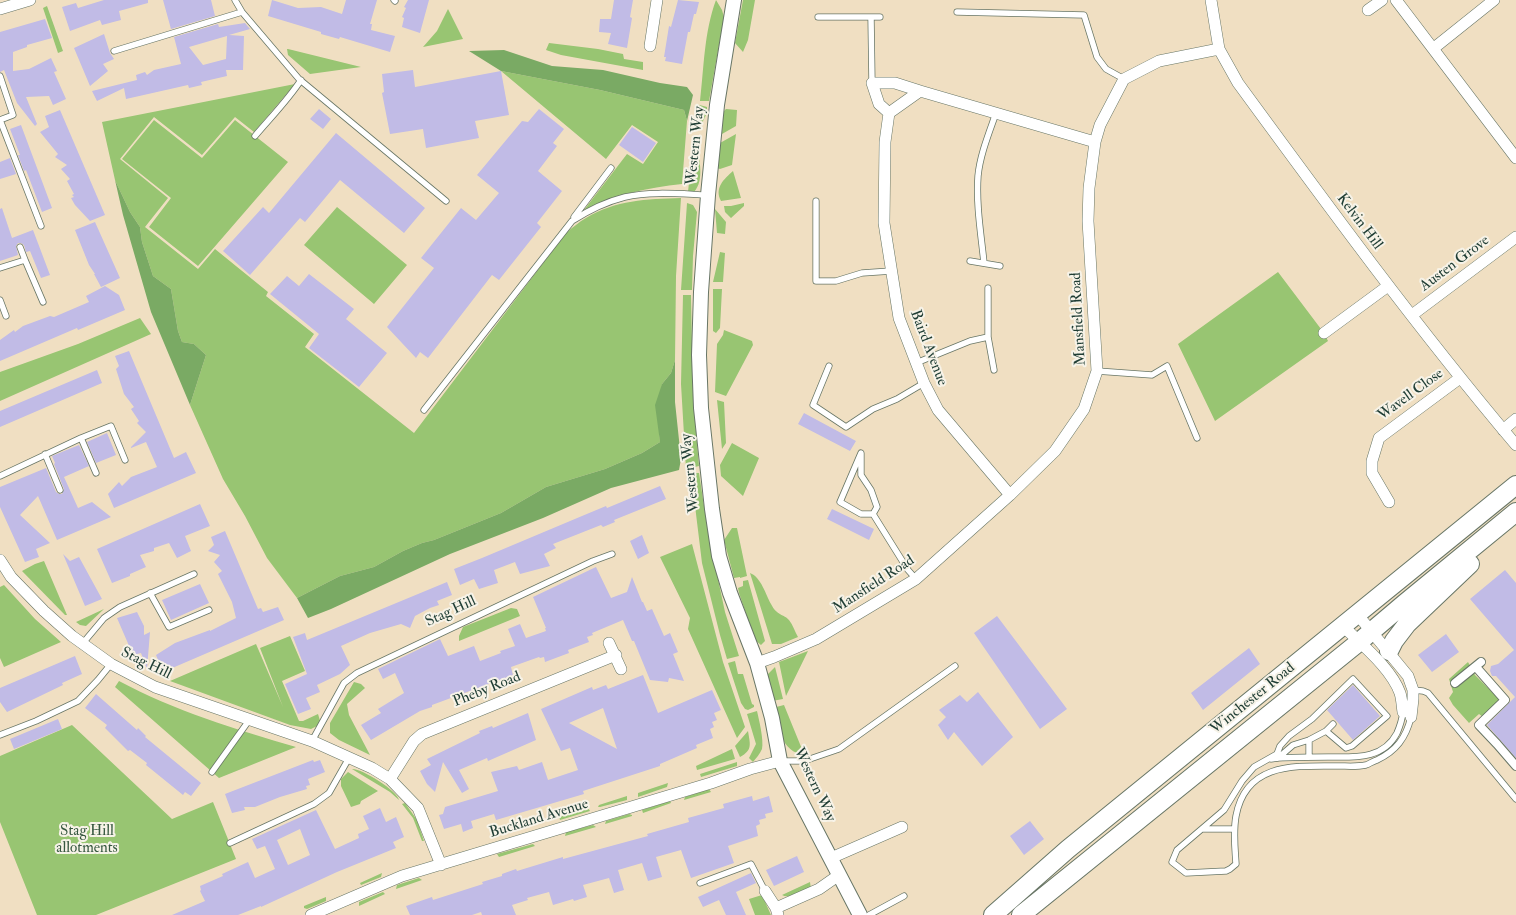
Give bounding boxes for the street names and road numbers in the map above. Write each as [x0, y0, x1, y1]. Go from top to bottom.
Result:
street label: Western Way [683, 106, 709, 186]
street label: Kelvin Hill [1332, 190, 1386, 254]
street label: Austen Grove [1417, 232, 1493, 296]
street label: Mansfield Road [1068, 272, 1090, 366]
street label: Baird Avenue [905, 308, 951, 388]
street label: Wavell Close [1375, 365, 1447, 425]
street label: Western Way [678, 433, 704, 513]
street label: Mansfield Road [830, 552, 918, 618]
street label: Stag Hill [423, 592, 479, 632]
street label: Stag Hill [118, 644, 174, 684]
street label: Winchester Road [1207, 659, 1299, 739]
street label: Pheby Road [451, 668, 523, 712]
street label: Western Way [789, 745, 839, 825]
street label: Buckland Avenue [487, 795, 591, 843]

